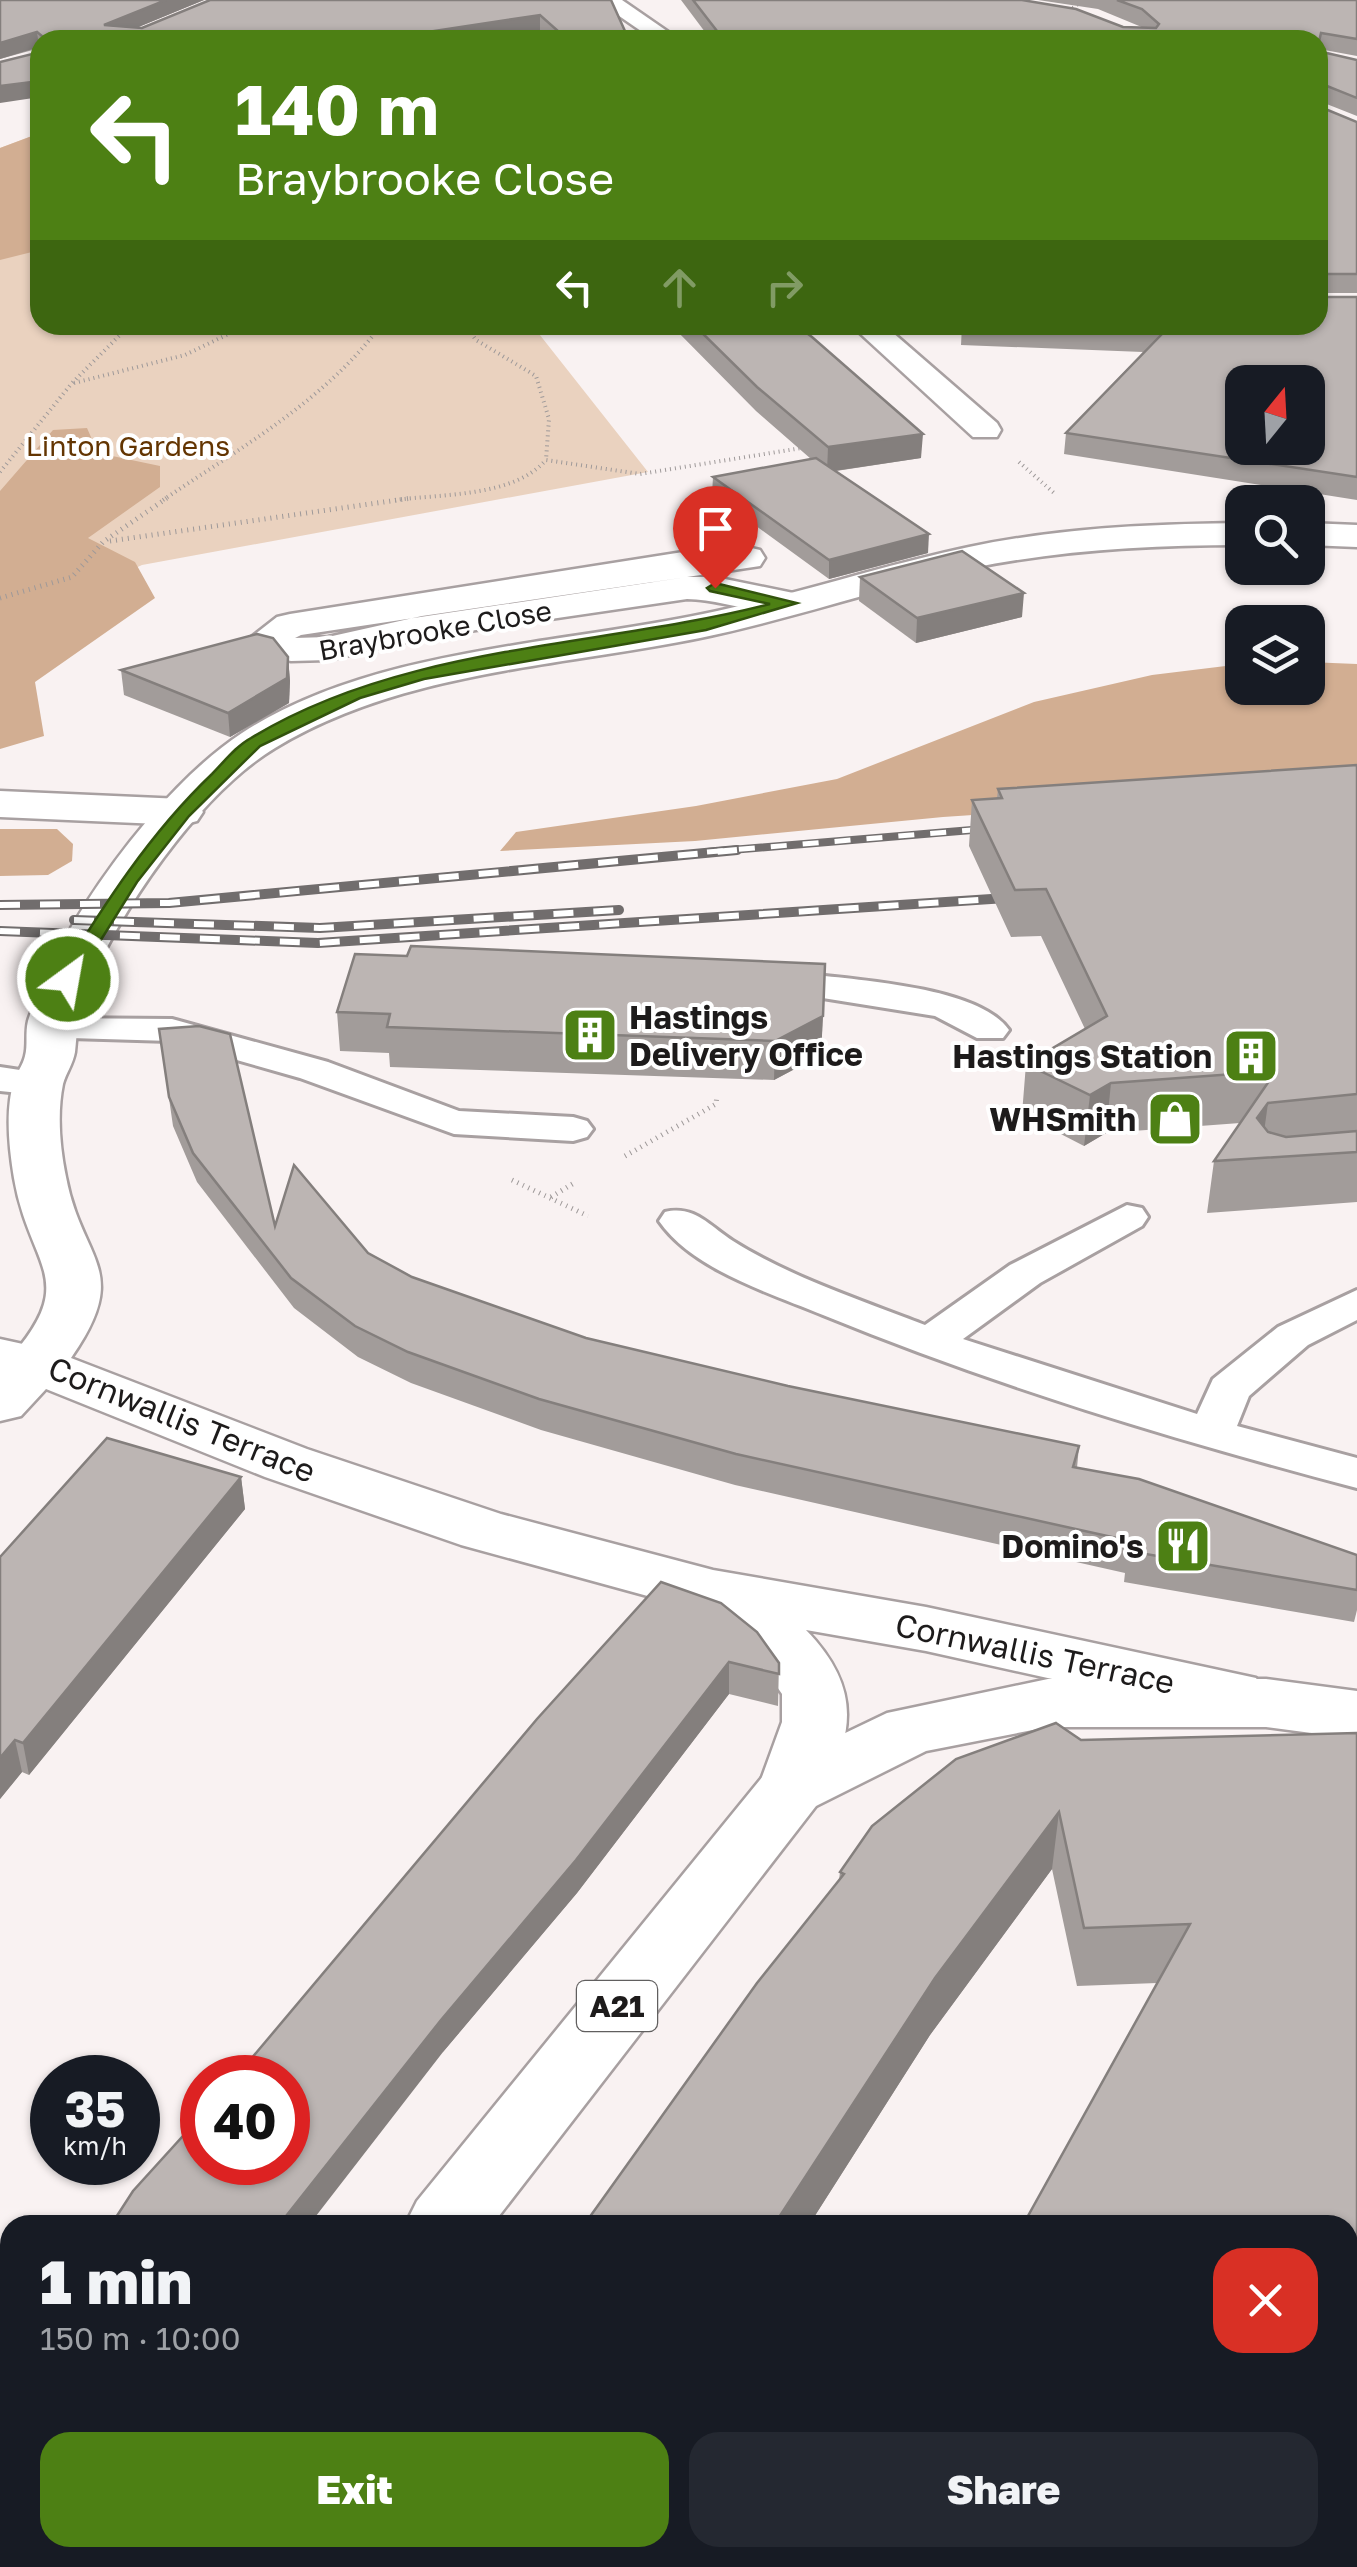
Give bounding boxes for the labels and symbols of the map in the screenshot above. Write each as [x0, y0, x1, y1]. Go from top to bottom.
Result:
north arrow [1225, 365, 1325, 465]
park label: Linton Gardens [26, 429, 230, 462]
pin [673, 486, 758, 589]
street label: Braybrooke Close [316, 593, 554, 667]
position arrow [16, 927, 120, 1031]
place label: Hastings Delivery Office [629, 998, 863, 1073]
building icon: Hastings Delivery Office [560, 1005, 620, 1065]
building icon: Hastings Station [1221, 1026, 1281, 1086]
place label: Hastings Station [952, 1037, 1212, 1075]
shop icon: WHSmith [1145, 1089, 1205, 1149]
place label: WHSmith [989, 1100, 1136, 1138]
street label: Cornwallis Terrace [43, 1348, 321, 1490]
restaurant icon: Domino's [1153, 1516, 1213, 1576]
place label: Domino's [1001, 1527, 1144, 1565]
street label: Cornwallis Terrace [892, 1605, 1178, 1701]
road number: A21 [577, 1981, 657, 2031]
speed limit sign: 40 [180, 2055, 310, 2185]

